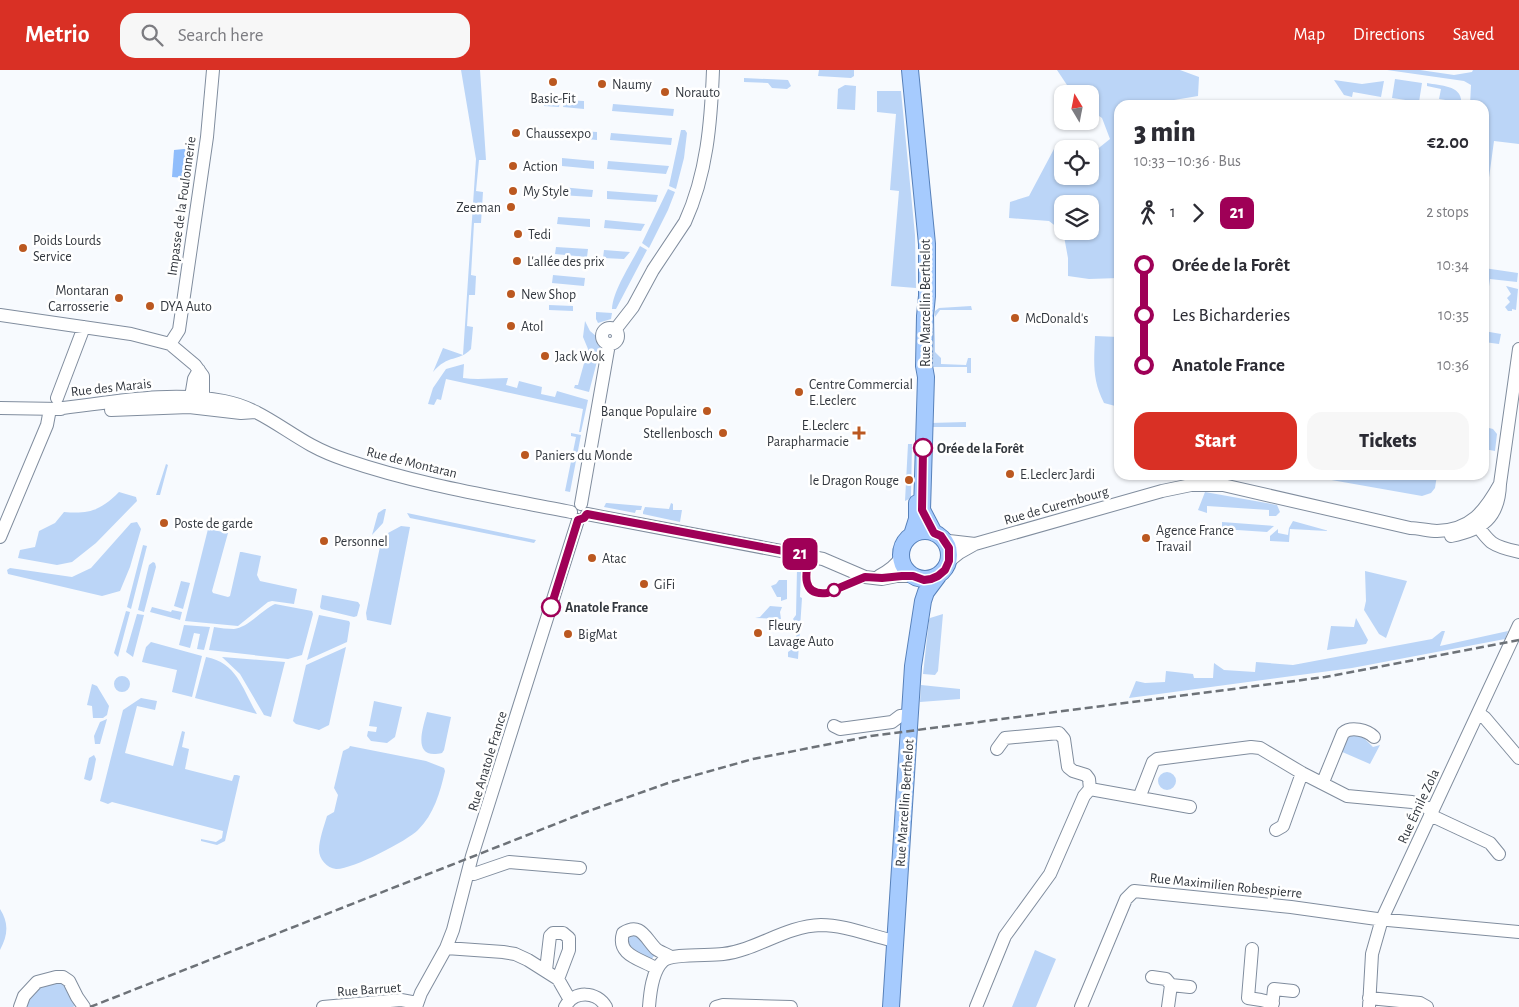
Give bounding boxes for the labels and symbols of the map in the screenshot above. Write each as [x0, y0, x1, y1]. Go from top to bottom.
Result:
marker: Basic-Fit [547, 76, 559, 88]
marker: Naumy [596, 78, 608, 90]
place label: Naumy [612, 78, 652, 92]
north arrow [1054, 85, 1099, 130]
marker: Norauto [659, 86, 671, 98]
place label: Norauto [675, 86, 720, 100]
place label: Basic-Fit [530, 92, 576, 106]
marker: Chaussexpo [510, 127, 522, 139]
place label: Chaussexpo [526, 127, 591, 141]
street label: Impasse de la Foulonnerie [165, 136, 199, 277]
marker: Action [507, 160, 519, 172]
place label: Action [523, 160, 558, 174]
marker: My Style [507, 185, 519, 197]
place label: My Style [523, 185, 569, 199]
place label: Zeeman [456, 201, 501, 215]
marker: Zeeman [505, 201, 517, 213]
marker: Tedi [512, 228, 524, 240]
place label: Tedi [528, 228, 551, 242]
place label: Poids Lourds Service [33, 234, 101, 264]
street label: Rue Marcellin Berthelot [919, 238, 933, 367]
marker: Poids Lourds Service [17, 242, 29, 254]
marker: L'allée des prix [511, 255, 523, 267]
place label: L'allée des prix [527, 255, 604, 269]
place label: Montaran Carrosserie [48, 284, 109, 314]
marker: New Shop [505, 288, 517, 300]
place label: New Shop [521, 288, 576, 302]
marker: Montaran Carrosserie [113, 292, 125, 304]
marker: DYA Auto [144, 300, 156, 312]
place label: DYA Auto [160, 300, 212, 314]
marker: McDonald's [1009, 312, 1021, 324]
place label: McDonald's [1025, 312, 1088, 326]
marker: Atol [505, 320, 517, 332]
place label: Atol [521, 320, 543, 334]
marker: Jack Wok [539, 350, 551, 362]
place label: Jack Wok [555, 350, 605, 364]
street label: Rue des Marais [70, 377, 152, 399]
place label: Centre Commercial E.Leclerc [809, 378, 913, 408]
marker: Centre Commercial E.Leclerc [793, 386, 805, 398]
place label: Banque Populaire [601, 405, 697, 419]
marker: Banque Populaire [701, 405, 713, 417]
place label: E.Leclerc Parapharmacie [767, 419, 850, 449]
place label: Stellenbosch [643, 427, 713, 441]
marker: Stellenbosch [717, 427, 729, 439]
marker: E.Leclerc Parapharmacie [853, 427, 865, 439]
marker: Orée de la Forêt [913, 438, 933, 458]
place label: Orée de la Forêt [937, 442, 1024, 456]
street label: Rue de Montaran [365, 445, 459, 481]
marker: Paniers du Monde [519, 449, 531, 461]
place label: Paniers du Monde [535, 449, 632, 463]
marker: E.Leclerc Jardi [1004, 468, 1016, 480]
place label: E.Leclerc Jardi [1020, 468, 1095, 482]
place label: le Dragon Rouge [809, 474, 899, 488]
marker: le Dragon Rouge [903, 474, 915, 486]
street label: Rue de Curembourg [1002, 484, 1110, 528]
marker: Poste de garde [158, 517, 170, 529]
place label: Poste de garde [174, 517, 253, 531]
place label: Agence France Travail [1156, 524, 1234, 554]
marker: Agence France Travail [1140, 532, 1152, 544]
marker: Personnel [318, 535, 330, 547]
place label: Personnel [334, 535, 388, 549]
line badge: 21 [778, 538, 822, 570]
marker: Atac [586, 552, 598, 564]
place label: Atac [602, 552, 627, 566]
marker: GiFi [638, 578, 650, 590]
place label: GiFi [654, 578, 675, 592]
unlabelled marker [827, 583, 841, 597]
marker: Anatole France [541, 597, 561, 617]
place label: Anatole France [565, 601, 649, 615]
place label: Fleury Lavage Auto [768, 619, 834, 649]
marker: Fleury Lavage Auto [752, 627, 764, 639]
marker: BigMat [562, 628, 574, 640]
place label: BigMat [578, 628, 618, 642]
street label: Rue Anatole France [466, 710, 510, 813]
street label: Rue Marcellin Berthelot [894, 738, 916, 867]
street label: Rue Émile Zola [1393, 765, 1443, 846]
street label: Rue Maximilien Robespierre [1149, 871, 1303, 901]
street label: Rue Barruet [336, 981, 402, 999]

